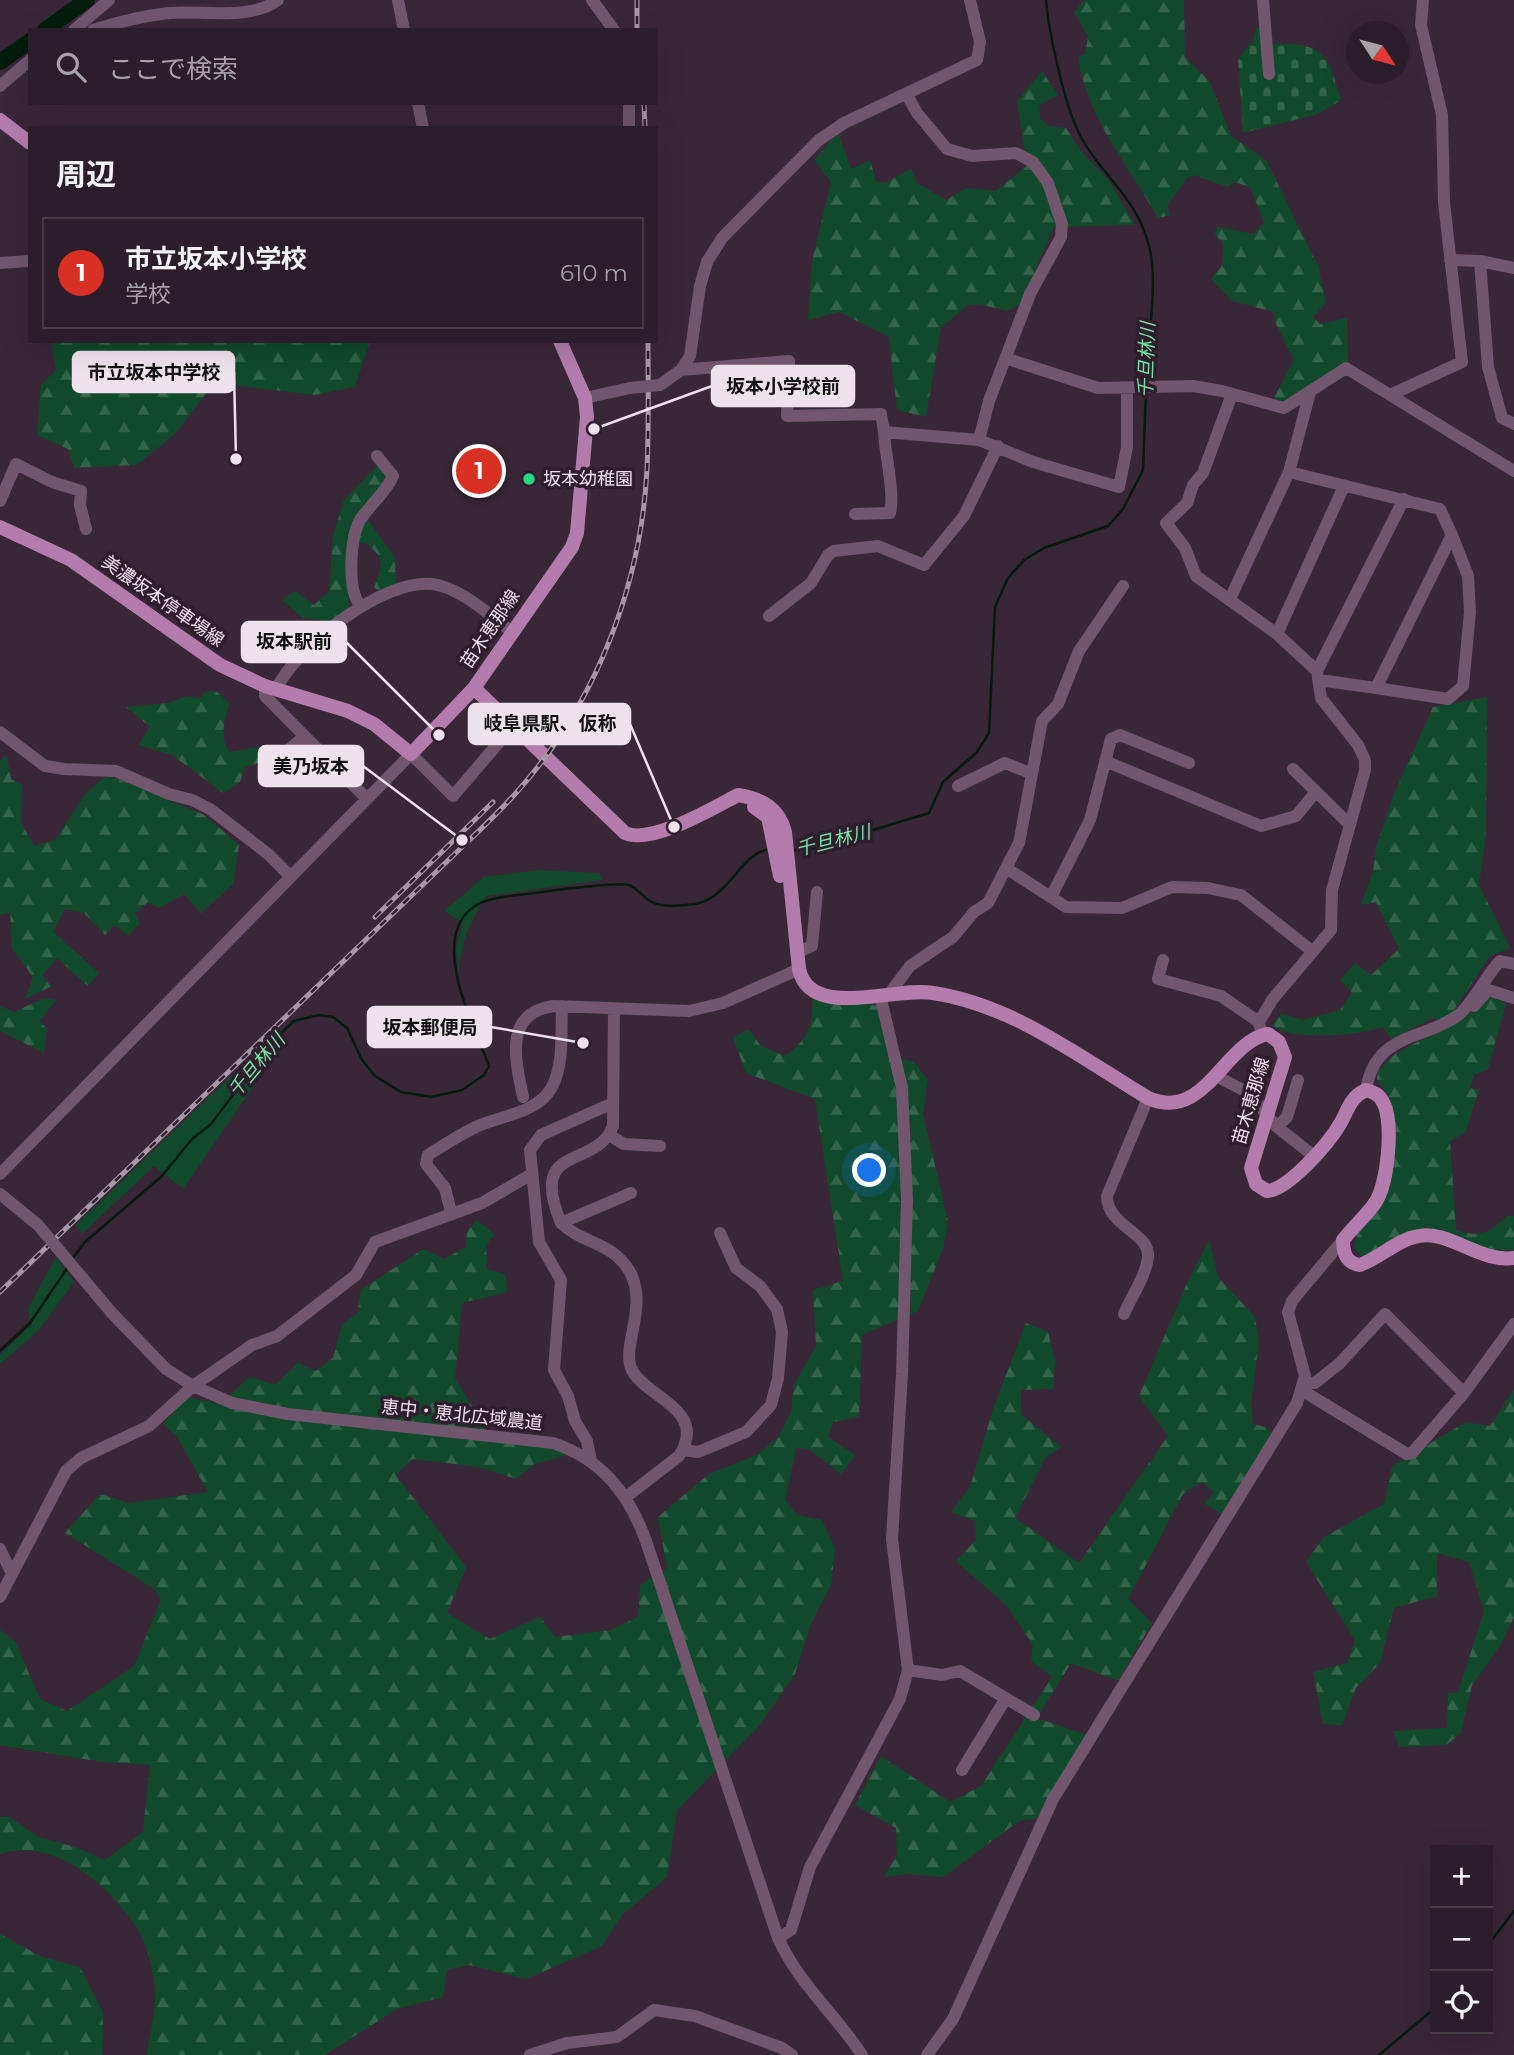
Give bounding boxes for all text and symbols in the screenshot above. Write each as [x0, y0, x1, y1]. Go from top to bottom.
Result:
north arrow [1346, 21, 1409, 84]
search box [28, 28, 658, 105]
icon: search [52, 48, 90, 86]
text: ここで検索 [108, 53, 238, 85]
text: 周辺 [56, 156, 116, 193]
text: 市立坂本小学校 [125, 243, 307, 275]
text: 1 [76, 259, 86, 287]
text: 610 m [560, 259, 628, 287]
text: 学校 [125, 280, 171, 308]
water label: 千旦林川 [1134, 320, 1159, 398]
callout: 市立坂本中学校 [73, 352, 234, 392]
text: 市立坂本中学校 [87, 361, 221, 384]
callout: 坂本小学校前 [712, 366, 854, 406]
text: 坂本小学校前 [726, 375, 840, 398]
pin: 1 [456, 445, 502, 497]
place label: 坂本幼稚園 [543, 468, 633, 490]
marker: 坂本幼稚園 [521, 471, 537, 487]
street label: 美濃坂本停車場線 [98, 551, 228, 651]
street label: 苗木恵那線 [456, 586, 524, 672]
callout: 坂本駅前 [242, 622, 346, 662]
text: 坂本駅前 [256, 630, 332, 653]
callout: 岐阜県駅、仮称 [469, 704, 630, 744]
text: 岐阜県駅、仮称 [483, 712, 617, 735]
callout: 美乃坂本 [259, 746, 363, 786]
text: 美乃坂本 [273, 755, 349, 778]
water label: 千旦林川 [793, 820, 875, 861]
callout: 坂本郵便局 [368, 1007, 491, 1047]
text: 坂本郵便局 [382, 1016, 478, 1039]
water label: 千旦林川 [223, 1027, 291, 1102]
street label: 苗木恵那線 [1228, 1055, 1274, 1147]
your location [852, 1153, 886, 1187]
street label: 恵中・恵北広域農道 [380, 1396, 544, 1434]
map controls [1430, 1845, 1493, 2034]
button: + [1430, 1845, 1493, 1908]
button: − [1430, 1908, 1493, 1971]
button: locate [1430, 1971, 1493, 2034]

